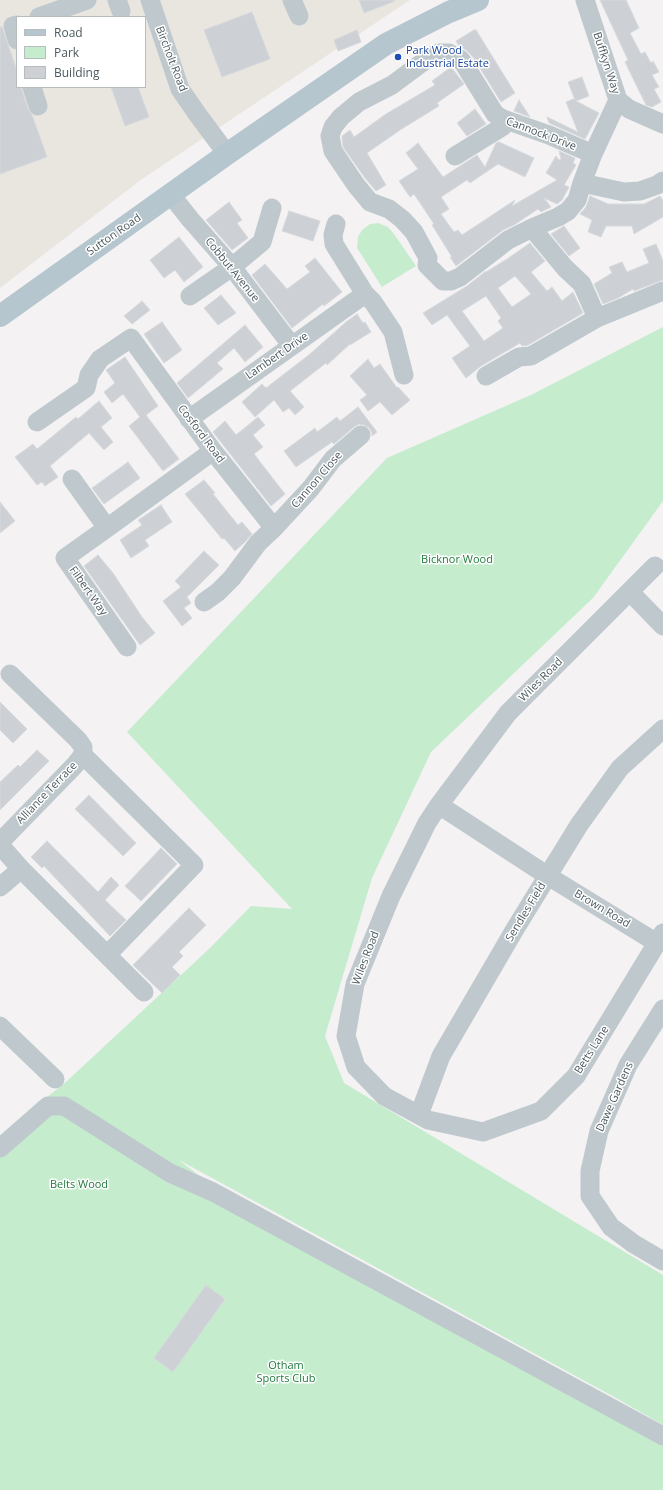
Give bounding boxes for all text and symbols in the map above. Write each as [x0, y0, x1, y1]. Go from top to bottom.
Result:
legend [16, 16, 146, 88]
text: Road [54, 24, 83, 41]
street label: Bircholt Road [153, 25, 189, 93]
street label: Buffkyn Way [590, 31, 622, 95]
text: Park [54, 44, 79, 61]
place label: Park Wood Industrial Estate [406, 44, 489, 70]
marker: Park Wood Industrial Estate [393, 52, 403, 62]
text: Building [54, 64, 99, 81]
street label: Cannock Drive [504, 115, 578, 153]
street label: Sutton Road [84, 212, 144, 258]
street label: Cobbut Avenue [202, 235, 262, 305]
street label: Lambert Drive [243, 330, 311, 382]
street label: Cosford Road [175, 402, 227, 466]
street label: Cannon Close [289, 449, 345, 511]
park label: Bicknor Wood [421, 553, 493, 567]
street label: Filbert Way [66, 564, 110, 618]
street label: Wiles Road [516, 655, 566, 705]
street label: Alliance Terrace [14, 759, 80, 827]
street label: Sendles Field [503, 880, 549, 944]
street label: Brown Road [572, 887, 632, 931]
street label: Wiles Road [350, 929, 382, 987]
street label: Betts Lane [572, 1024, 612, 1076]
street label: Dawe Gardens [594, 1060, 636, 1134]
park label: Belts Wood [50, 1178, 108, 1192]
park label: Otham Sports Club [256, 1359, 316, 1385]

